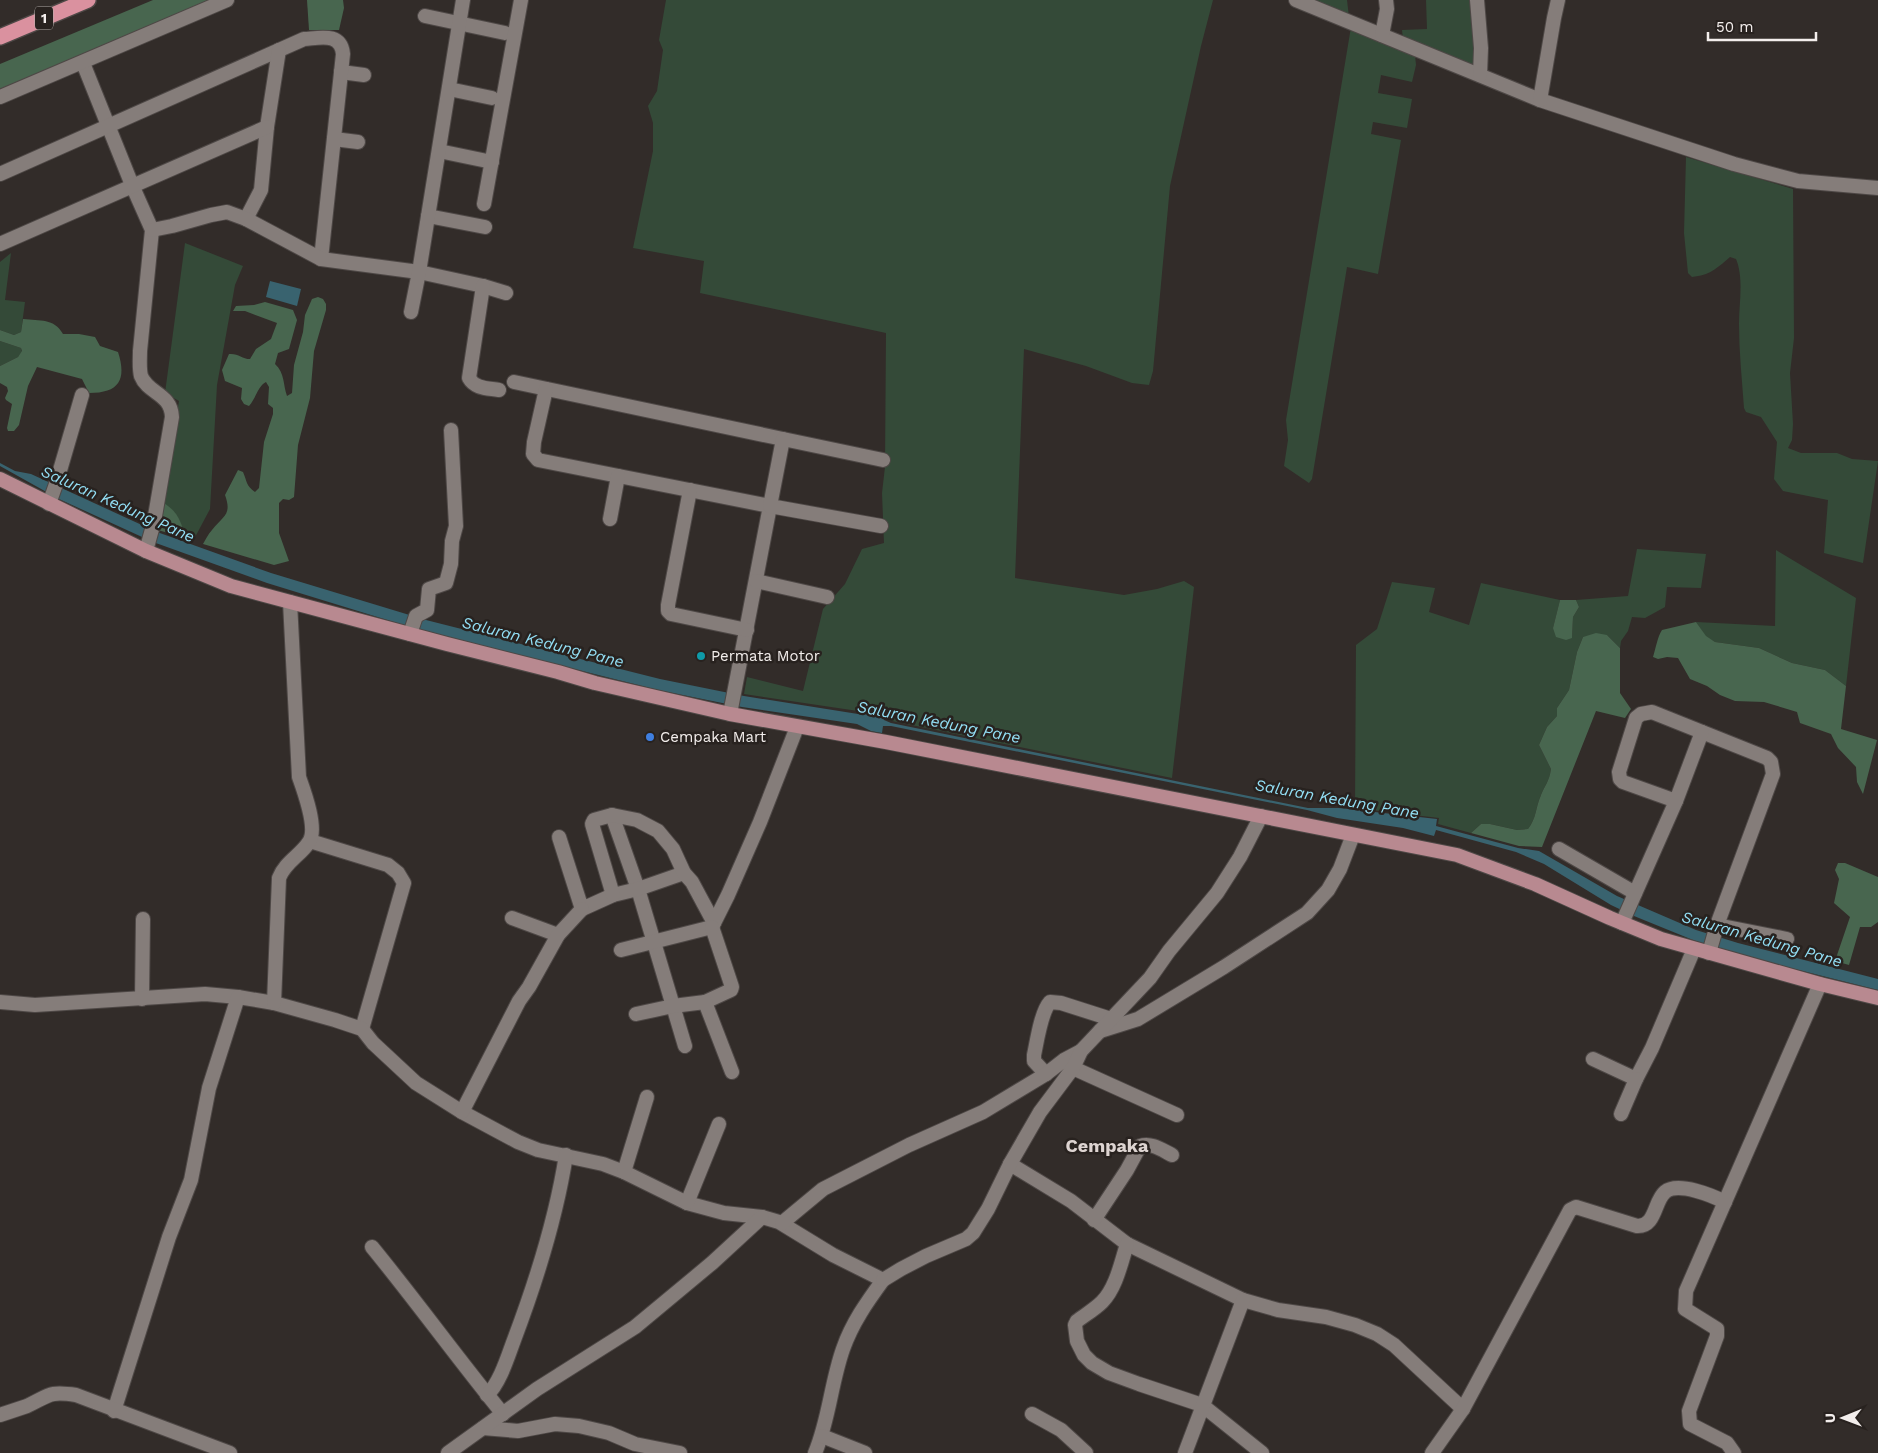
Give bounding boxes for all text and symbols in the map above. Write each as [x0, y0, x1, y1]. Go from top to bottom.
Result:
road number: 1 [35, 7, 53, 30]
scale bar [1708, 10, 1816, 42]
text: 50 m [1716, 18, 1753, 36]
water label: Saluran Kedung Pane [38, 462, 198, 546]
water label: Saluran Kedung Pane [460, 613, 626, 671]
place label: Permata Motor [711, 647, 820, 665]
marker: Permata Motor [695, 650, 707, 662]
water label: Saluran Kedung Pane [856, 697, 1022, 747]
place label: Cempaka Mart [660, 728, 767, 746]
marker: Cempaka Mart [644, 731, 656, 743]
water label: Saluran Kedung Pane [1253, 775, 1421, 823]
water label: Saluran Kedung Pane [1679, 907, 1845, 971]
district label: Cempaka [1066, 1135, 1149, 1156]
north arrow [1818, 1393, 1868, 1443]
text: U [1822, 1413, 1838, 1423]

